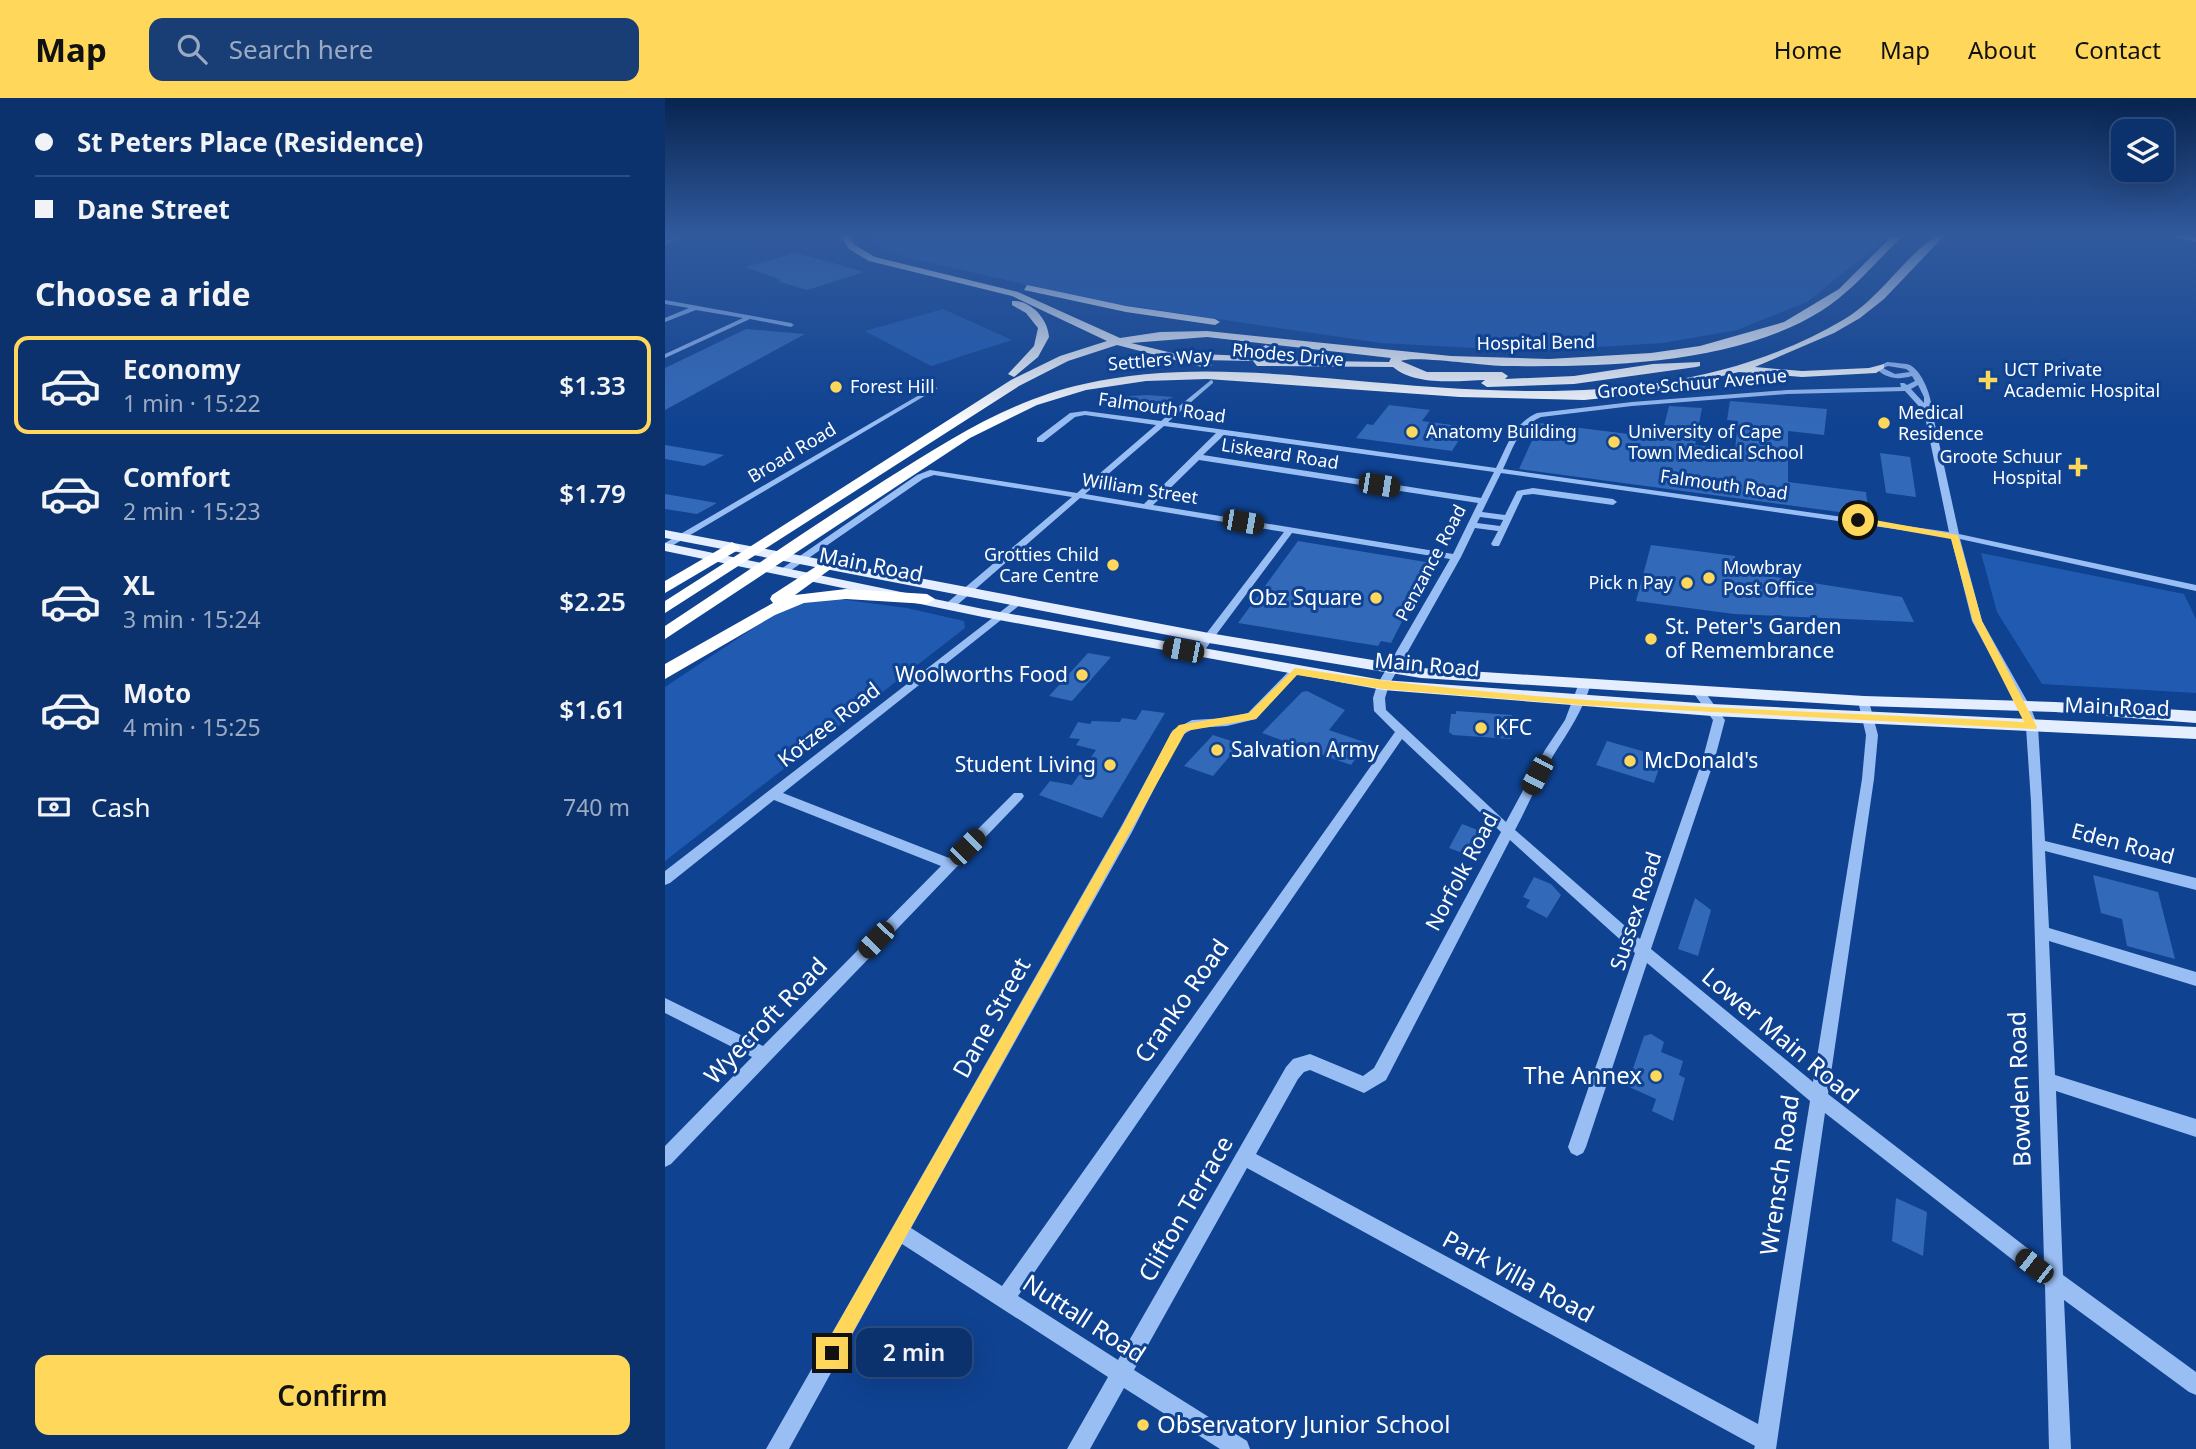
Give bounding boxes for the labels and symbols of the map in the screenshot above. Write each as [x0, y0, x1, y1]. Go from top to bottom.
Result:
street label: Hospital Bend [1477, 329, 1595, 355]
street label: Rhodes Drive [1231, 337, 1345, 371]
street label: Settlers Way [1107, 342, 1214, 376]
place label: UCT Private Academic Hospital [2004, 357, 2160, 402]
street label: Groote Schuur Avenue [1596, 363, 1788, 403]
marker: UCT Private Academic Hospital [1978, 370, 1998, 390]
place label: Forest Hill [850, 374, 935, 398]
marker: Forest Hill [828, 379, 844, 395]
street label: Falmouth Road [1097, 386, 1227, 428]
place label: Medical Residence [1898, 400, 1984, 445]
marker: Medical Residence [1876, 415, 1892, 431]
street label: Broad Road [743, 416, 840, 488]
place label: Anatomy Building [1426, 419, 1577, 443]
place label: University of Cape Town Medical School [1628, 419, 1804, 464]
marker: Anatomy Building [1404, 424, 1420, 440]
street label: Liskeard Road [1220, 432, 1341, 474]
marker: University of Cape Town Medical School [1606, 434, 1622, 450]
place label: Groote Schuur Hospital [1939, 444, 2063, 489]
marker: Groote Schuur Hospital [2068, 457, 2088, 477]
street label: Falmouth Road [1659, 463, 1789, 505]
street label: William Street [1080, 467, 1200, 509]
car [1357, 471, 1402, 499]
street label: Penzance Road [1389, 500, 1471, 625]
route start [1842, 504, 1874, 536]
car [1221, 508, 1266, 536]
street label: Main Road [817, 540, 925, 588]
place label: Grotties Child Care Centre [984, 542, 1099, 587]
place label: Mowbray Post Office [1723, 555, 1814, 600]
marker: Grotties Child Care Centre [1105, 557, 1121, 573]
place label: Pick n Pay [1589, 570, 1674, 594]
marker: Mowbray Post Office [1701, 570, 1717, 586]
marker: Pick n Pay [1679, 575, 1695, 591]
place label: Obz Square [1248, 583, 1362, 611]
marker: Obz Square [1368, 590, 1384, 606]
place label: St. Peter's Garden of Remembrance [1665, 612, 1841, 664]
marker: St. Peter's Garden of Remembrance [1643, 631, 1659, 647]
car [1161, 636, 1206, 664]
street label: Main Road [1373, 645, 1481, 683]
place label: Woolworths Food [895, 660, 1068, 688]
marker: Woolworths Food [1074, 667, 1090, 683]
street label: Kotzee Road [771, 675, 885, 773]
street label: Main Road [2064, 690, 2170, 722]
place label: KFC [1495, 713, 1532, 741]
marker: KFC [1473, 720, 1489, 736]
place label: Salvation Army [1231, 735, 1379, 763]
marker: Salvation Army [1209, 742, 1225, 758]
place label: McDonald's [1644, 746, 1758, 774]
place label: Student Living [955, 750, 1096, 778]
car [1518, 752, 1557, 798]
marker: McDonald's [1622, 753, 1638, 769]
marker: Student Living [1102, 757, 1118, 773]
street label: Norfolk Road [1418, 808, 1504, 935]
street label: Eden Road [2069, 816, 2178, 870]
car [945, 825, 990, 869]
street label: Sussex Road [1603, 848, 1667, 974]
car [854, 918, 899, 962]
street label: Cranko Road [1126, 932, 1236, 1069]
street label: Wyecroft Road [696, 949, 834, 1091]
street label: Dane Street [944, 951, 1037, 1083]
street label: Lower Main Road [1696, 959, 1866, 1110]
street label: Bowden Road [1999, 1011, 2038, 1167]
place label: The Annex [1523, 1058, 1642, 1091]
marker: The Annex [1648, 1068, 1664, 1084]
street label: Wrensch Road [1751, 1092, 1806, 1257]
street label: Clifton Terrace [1130, 1129, 1240, 1287]
street label: Park Villa Road [1437, 1222, 1600, 1330]
car [2011, 1245, 2058, 1287]
street label: Nuttall Road [1017, 1266, 1153, 1370]
callout: 2 min [857, 1328, 972, 1378]
route end [816, 1337, 848, 1369]
place label: Observatory Junior School [1157, 1407, 1451, 1440]
marker: Observatory Junior School [1135, 1417, 1151, 1433]

